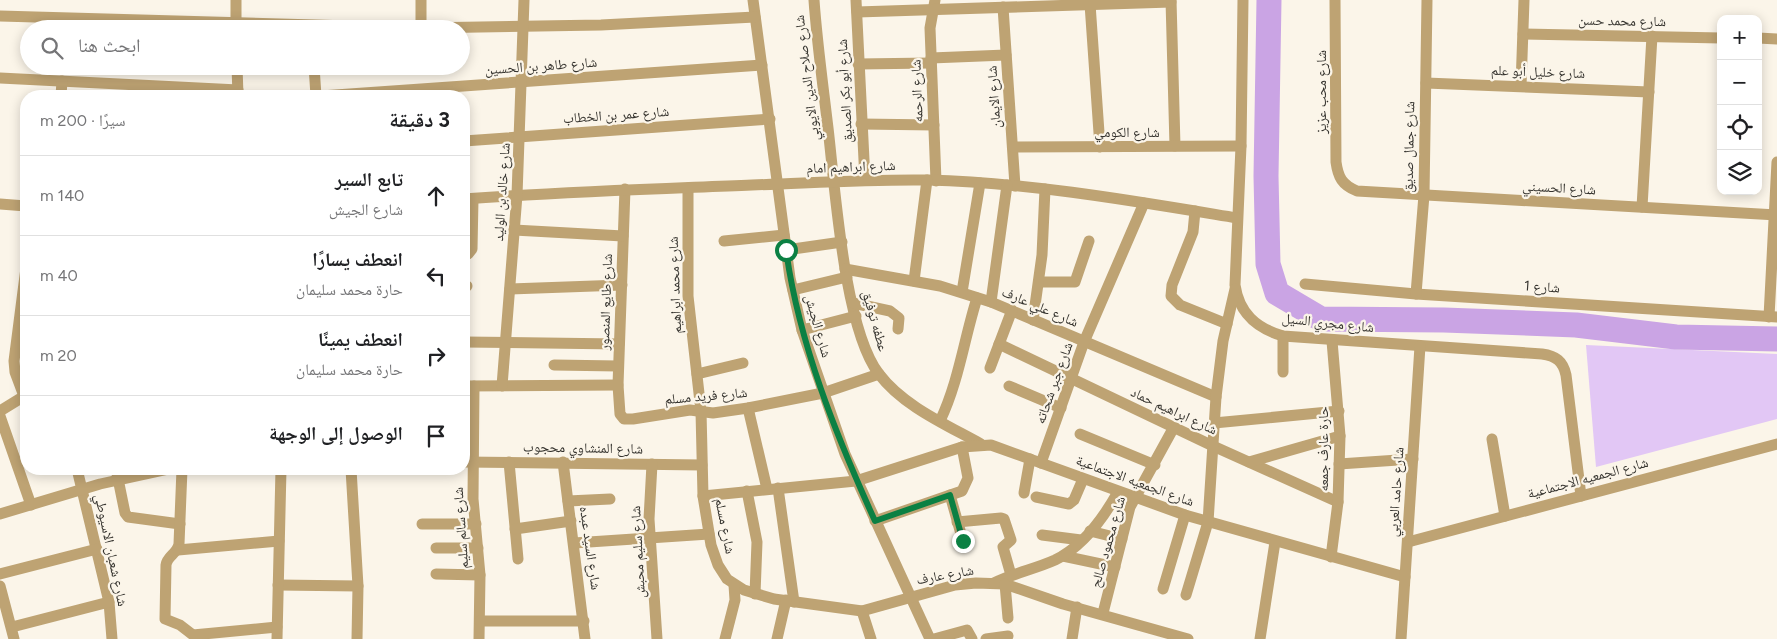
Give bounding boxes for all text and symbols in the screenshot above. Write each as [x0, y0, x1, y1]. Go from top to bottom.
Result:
street label: شارع محمد حسن [1578, 12, 1666, 31]
street label: شارع صلاح الدين الايوبي [791, 14, 826, 142]
map controls [1717, 15, 1762, 195]
button: + [1717, 15, 1762, 60]
search box [20, 20, 470, 75]
icon: search [38, 34, 66, 62]
text: ابحث هنا [78, 34, 141, 57]
street label: شارع أبو بكر الصديق [834, 38, 857, 144]
street label: شارع محب عزيز [1313, 50, 1331, 135]
street label: شارع طاهر بن الحسين [484, 54, 598, 79]
street label: شارع الرحمه [907, 59, 928, 123]
button: − [1717, 60, 1762, 105]
street label: شارع خليل أبو علم [1491, 62, 1585, 83]
street label: شارع الايمان [983, 65, 1006, 129]
street label: شارع جمال صديق [1400, 101, 1419, 193]
street label: شارع عمر بن الخطاب [562, 103, 670, 128]
button: locate [1717, 105, 1762, 150]
text: 3 دقيقة [389, 107, 450, 132]
text: سيرًا · 200 m [40, 111, 126, 130]
street label: شارع الكومي [1094, 124, 1160, 143]
street label: شارع خالد بن الوليد [490, 142, 515, 242]
button: layers [1717, 150, 1762, 195]
street label: شارع ابراهيم امام [806, 157, 896, 178]
text: تابع السير [335, 168, 403, 191]
street label: شارع الحسيني [1522, 178, 1596, 201]
icon: ahead [422, 182, 450, 210]
text: 140 m [40, 186, 84, 205]
text: شارع الجيش [329, 200, 403, 219]
street label: شارع محمد ابراهيم [665, 236, 686, 334]
route start [775, 239, 798, 262]
text: انعطف يسارًا [312, 248, 403, 271]
street label: شارع طايع المنصور [596, 253, 617, 352]
icon: left [422, 262, 450, 290]
text: 40 m [40, 266, 78, 285]
street label: شارع 1 [1523, 277, 1560, 298]
text: حارة محمد سليمان [296, 280, 403, 299]
street label: شارع علي عارف [998, 283, 1081, 333]
street label: عطفه توفيق [857, 289, 892, 354]
street label: شارع الجيش [800, 292, 835, 360]
street label: شارع مجري السيل [1281, 310, 1375, 339]
text: انعطف يمينًا [318, 328, 403, 351]
street label: شارع جبر شحاته [1031, 340, 1078, 426]
icon: right [422, 342, 450, 370]
text: 20 m [40, 346, 77, 365]
text: حارة محمد سليمان [296, 360, 403, 379]
street label: شارع فريد مسلم [664, 384, 748, 409]
street label: شارع ابراهيم حماد [1128, 384, 1220, 439]
street label: حارة عارف جمعه [1315, 406, 1332, 492]
text: الوصول إلى الوجهة [269, 422, 403, 445]
icon: arrive [422, 422, 450, 450]
street label: شارع المنشاوي محجوب [523, 438, 643, 460]
street label: شارع حامد العربي [1384, 446, 1410, 538]
street label: شارع الجمعيه الاجتماعية [1073, 452, 1196, 511]
street label: شارع الجمعيه الاجتماعية [1526, 454, 1651, 503]
street label: شارع سالم سليم [450, 487, 473, 569]
street label: شارع شعبان الاسيوطي [88, 492, 131, 608]
street label: شارع محمود صالح [1087, 494, 1130, 590]
street label: شارع مسلم [710, 497, 739, 556]
street label: شارع السيد عبده [575, 505, 604, 591]
street label: شارع سليم محبش [627, 505, 650, 599]
route end [952, 530, 975, 553]
street label: شارع عارف [915, 562, 975, 589]

